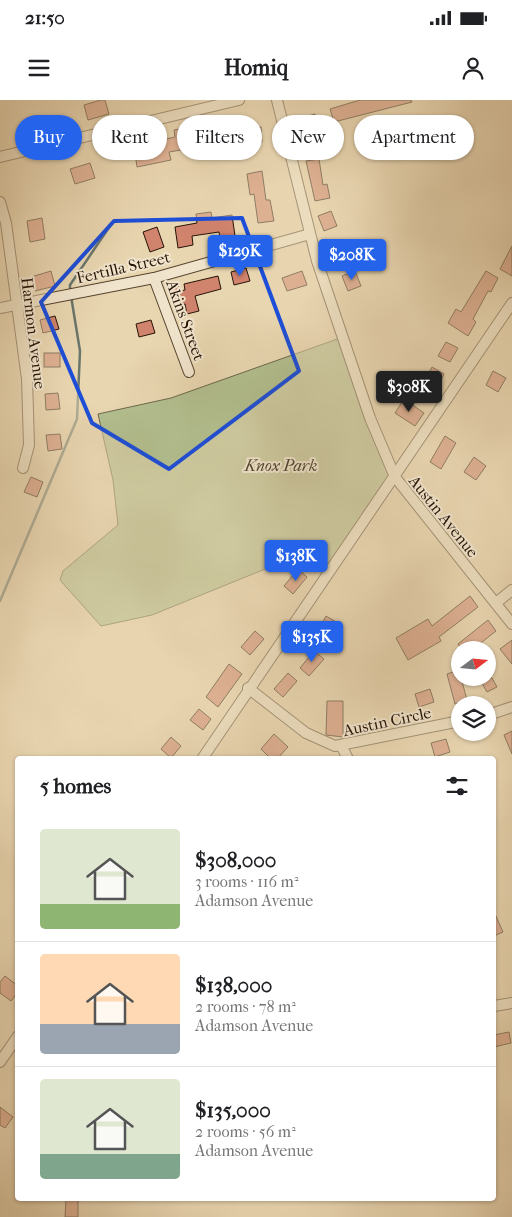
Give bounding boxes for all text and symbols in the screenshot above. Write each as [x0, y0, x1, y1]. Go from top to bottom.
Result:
text: 21:50 [25, 7, 65, 29]
icon: menu [25, 54, 53, 82]
icon: person [459, 54, 487, 82]
text: Homiq [224, 55, 288, 81]
chip: Buy [15, 115, 82, 160]
chip: Rent [92, 115, 167, 160]
chip: Filters [177, 115, 262, 160]
chip: New [272, 115, 344, 160]
chip: Apartment [354, 115, 474, 160]
pin: $129K [205, 234, 275, 277]
pin: $208K [317, 238, 387, 281]
text: $129K [219, 241, 261, 260]
text: $208K [329, 245, 375, 264]
street label: Fertilla Street [74, 247, 172, 288]
street label: Harmon Avenue [17, 276, 50, 390]
street label: Akins Street [162, 276, 209, 363]
pin: $308K [374, 370, 444, 413]
text: $308K [387, 377, 431, 396]
park label: Knox Park [244, 456, 317, 475]
street label: Austin Avenue [404, 471, 483, 561]
pin: $138K [261, 540, 331, 582]
text: $138K [276, 546, 316, 565]
pin: $135K [277, 620, 347, 663]
text: $135K [292, 627, 332, 646]
north arrow [451, 641, 496, 686]
map controls [451, 641, 496, 741]
button: layers [451, 696, 496, 741]
street label: Austin Circle [340, 703, 433, 740]
icon: filters [443, 772, 471, 800]
text: 5 homes [40, 774, 111, 798]
text: $308,000 [195, 848, 276, 872]
icon: home [80, 849, 140, 909]
text: 3 rooms · 116 m² [195, 872, 298, 891]
text: Adamson Avenue [195, 891, 313, 910]
text: $138,000 [195, 973, 272, 997]
icon: home [80, 974, 140, 1034]
text: 2 rooms · 78 m² [195, 997, 296, 1016]
text: Adamson Avenue [195, 1016, 313, 1035]
text: $135,000 [195, 1098, 271, 1122]
icon: home [80, 1099, 140, 1159]
text: 2 rooms · 56 m² [195, 1122, 296, 1141]
text: Adamson Avenue [195, 1141, 313, 1160]

